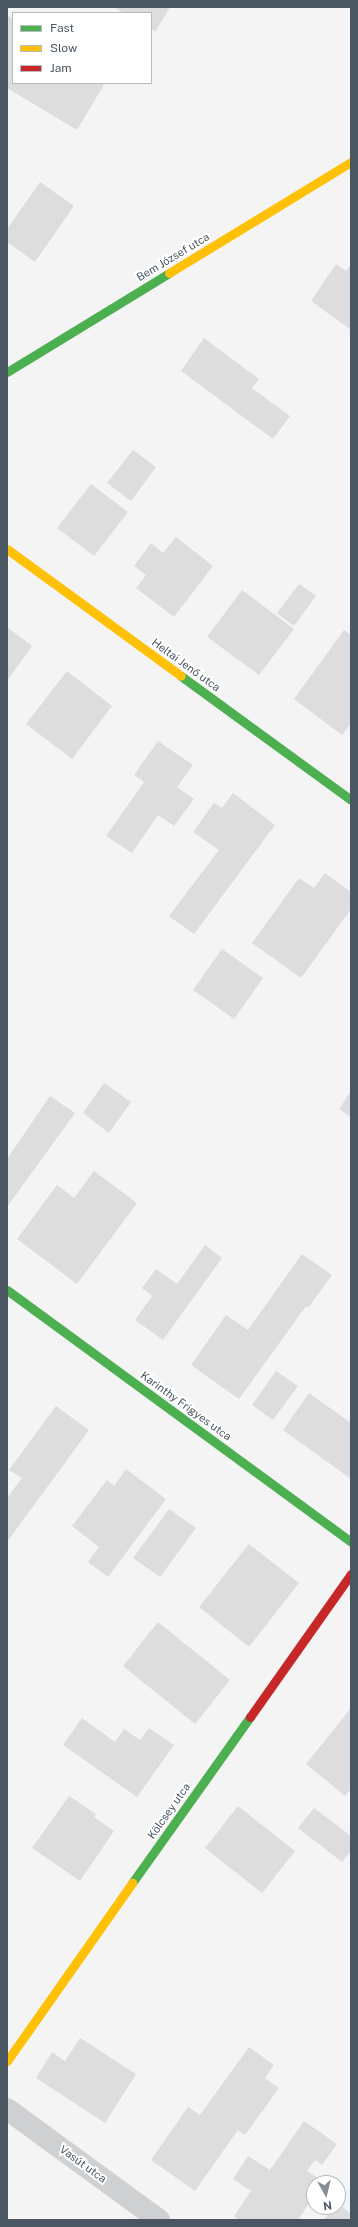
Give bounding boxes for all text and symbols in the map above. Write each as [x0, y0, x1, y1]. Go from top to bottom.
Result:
legend [12, 12, 152, 84]
text: Fast [50, 21, 74, 35]
text: Slow [50, 41, 77, 55]
text: Jam [50, 61, 72, 75]
street label: Bem József utca [134, 230, 212, 284]
street label: Heltai Jenő utca [149, 636, 223, 694]
street label: Karinthy Frigyes utca [138, 1369, 234, 1443]
street label: Kölcsey utca [145, 1781, 193, 1841]
street label: Vasút utca [57, 2143, 109, 2185]
north arrow [306, 2175, 346, 2215]
text: N [322, 2199, 333, 2212]

